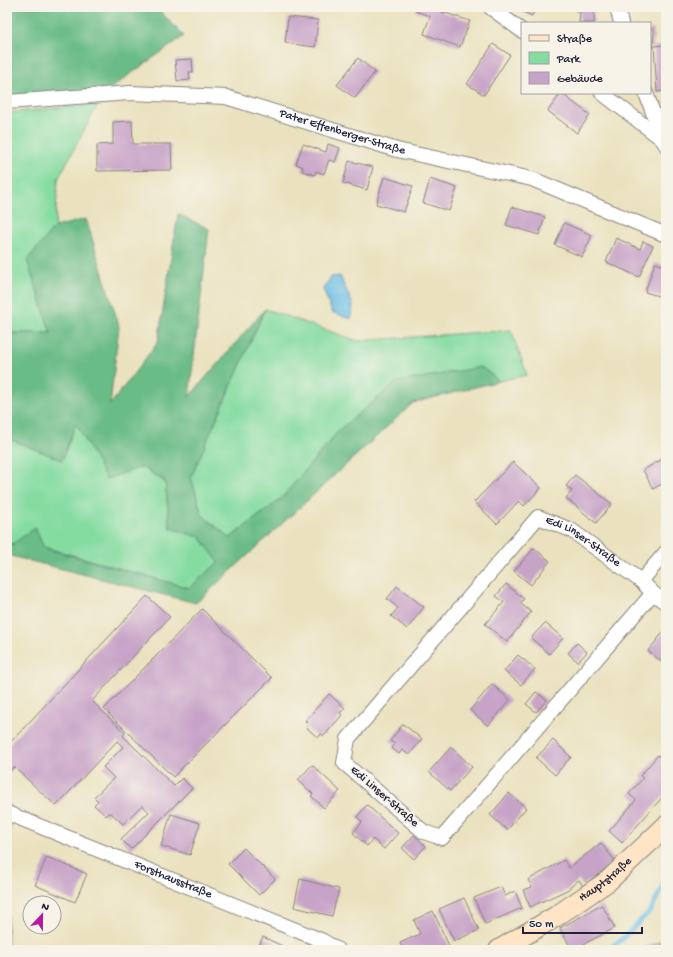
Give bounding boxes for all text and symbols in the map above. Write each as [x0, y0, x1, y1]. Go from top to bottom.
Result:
legend [521, 22, 651, 94]
text: Straße [557, 33, 593, 47]
text: Park [556, 53, 582, 67]
text: Gebäude [557, 73, 603, 87]
street label: Pater Effenberger-Straße [277, 107, 407, 159]
street label: Edi Linser-Straße [543, 514, 624, 571]
street label: Edi Linser-Straße [347, 763, 422, 831]
street label: Hauptstraße [577, 854, 636, 905]
street label: Forsthausstraße [131, 858, 215, 903]
north arrow [22, 895, 62, 935]
text: N [39, 901, 51, 914]
scale bar [523, 909, 642, 935]
text: 50 m [529, 918, 554, 932]

